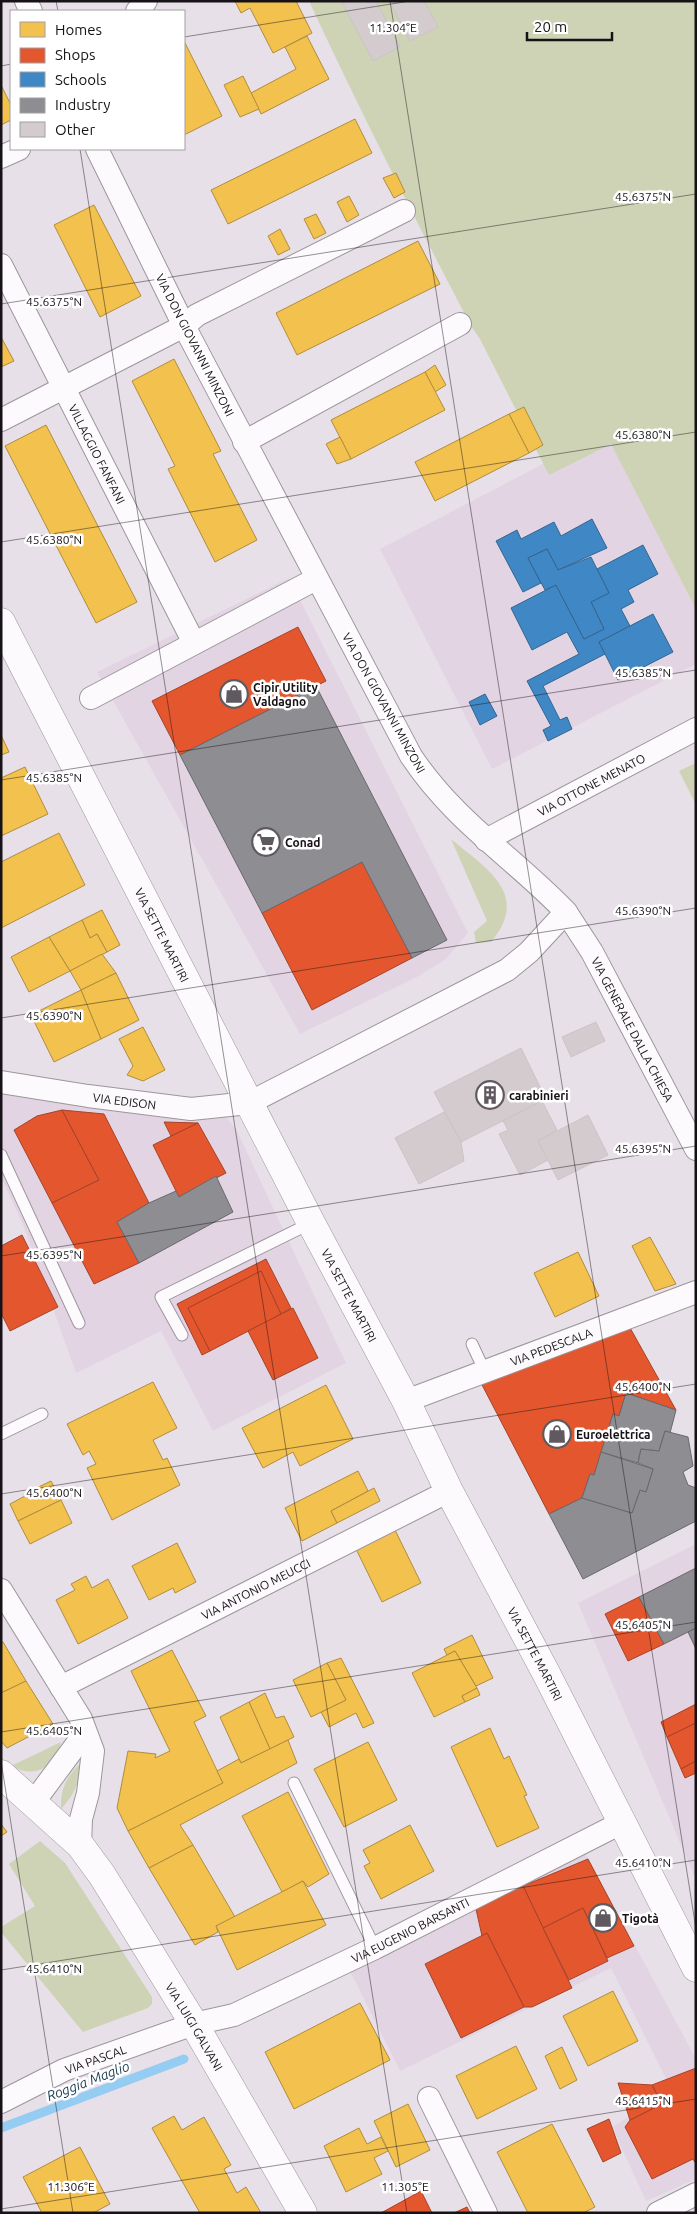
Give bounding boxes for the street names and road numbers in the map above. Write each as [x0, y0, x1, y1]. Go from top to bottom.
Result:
street label: VIA DON GIOVANNI MINZONI [153, 272, 237, 418]
street label: VILLAGGIO FANFANI [67, 402, 128, 506]
street label: VIA DON GIOVANNI MINZONI [340, 631, 428, 775]
street label: VIA OTTONE MENATO [535, 751, 647, 818]
street label: VIA SETTE MARTIRI [133, 886, 192, 984]
street label: VIA GENERALE DALLA CHIESA [589, 955, 676, 1104]
street label: VIA EDISON [92, 1090, 157, 1111]
street label: VIA SETTE MARTIRI [319, 1246, 380, 1344]
street label: VIA PEDESCALA [508, 1325, 594, 1368]
street label: VIA ANTONIO MEUCCI [199, 1556, 312, 1622]
street label: VIA SETTE MARTIRI [506, 1605, 565, 1702]
street label: VIA EUGENIO BARSANTI [349, 1895, 471, 1965]
street label: VIA LUIGI GALVANI [164, 1980, 226, 2073]
street label: VIA PASCAL [63, 2042, 128, 2076]

